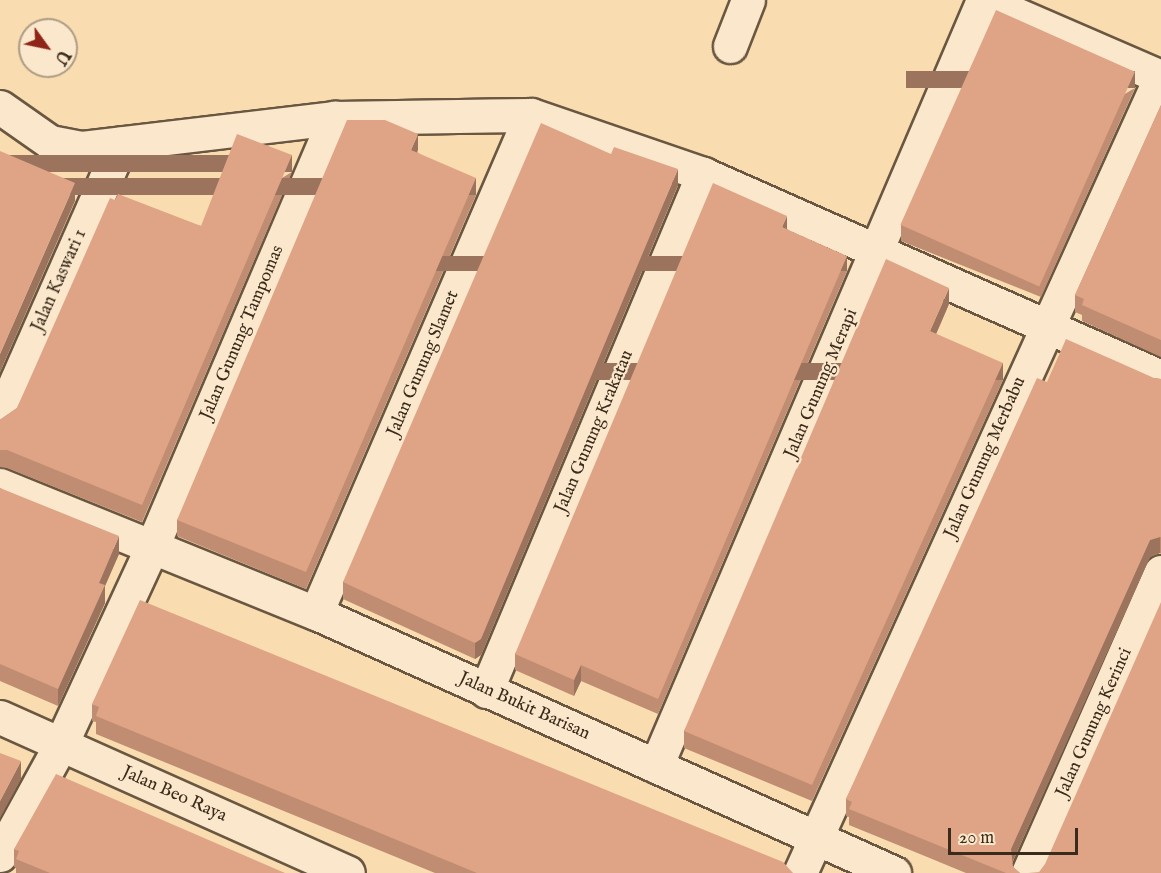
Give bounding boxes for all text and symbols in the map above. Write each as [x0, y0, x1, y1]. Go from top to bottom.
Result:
north arrow [18, 18, 78, 78]
text: U [49, 46, 73, 68]
street label: Jalan Kaswari 1 [28, 227, 92, 335]
street label: Jalan Gunung Tampomas [196, 242, 290, 424]
street label: Jalan Gunung Slamet [383, 288, 465, 440]
street label: Jalan Gunung Merapi [781, 306, 863, 462]
street label: Jalan Gunung Krakatau [551, 347, 639, 517]
street label: Jalan Gunung Merbabu [941, 374, 1031, 542]
street label: Jalan Gunung Kerinci [1052, 645, 1138, 801]
street label: Jalan Bukit Barisan [455, 668, 593, 746]
street label: Jalan Beo Raya [118, 762, 230, 828]
scale bar [951, 816, 1082, 854]
text: 20 m [959, 827, 994, 850]

